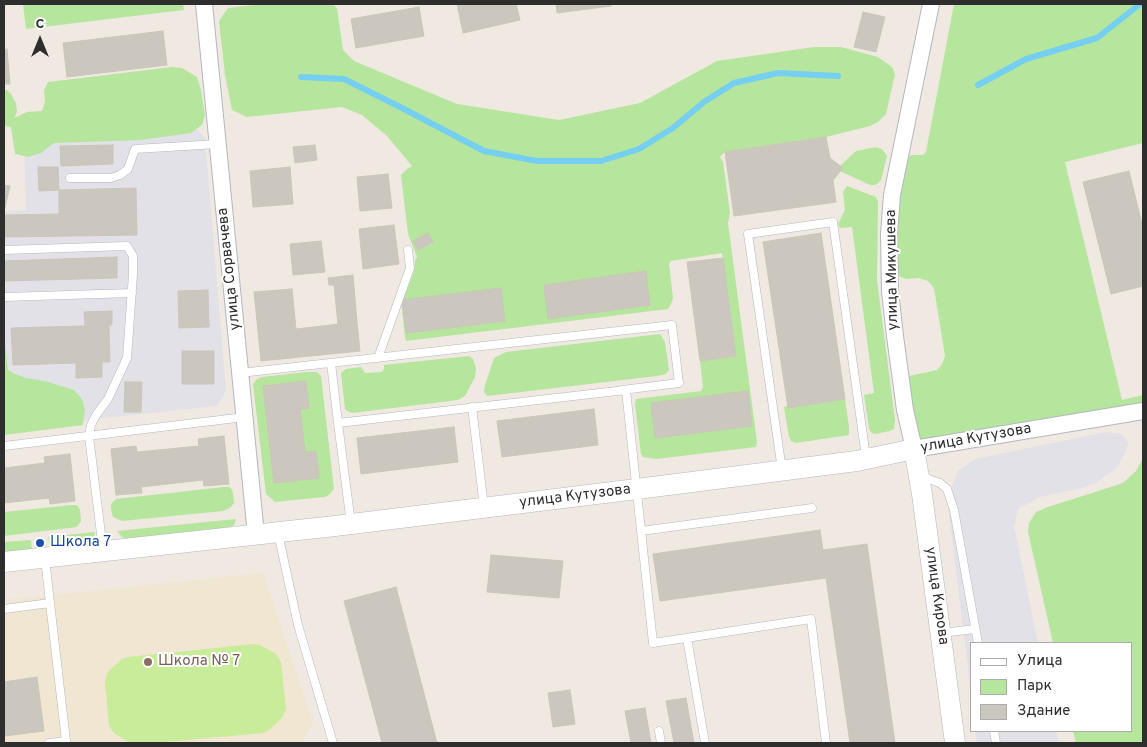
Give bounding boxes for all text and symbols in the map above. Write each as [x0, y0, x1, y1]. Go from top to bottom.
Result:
north arrow [15, 15, 65, 65]
text: С [36, 16, 44, 33]
street label: улица Сорвачева [215, 207, 245, 331]
street label: улица Микушева [883, 209, 903, 331]
street label: улица Кутузова [919, 420, 1033, 458]
street label: улица Кутузова [518, 481, 632, 513]
place label: Школа 7 [50, 534, 111, 552]
marker: Школа 7 [34, 537, 46, 549]
street label: улица Кирова [920, 546, 952, 646]
legend [970, 642, 1132, 732]
text: Улица [1017, 652, 1062, 671]
place label: Школа № 7 [158, 653, 240, 671]
marker: Школа № 7 [142, 656, 154, 668]
text: Парк [1017, 677, 1052, 696]
text: Здание [1017, 702, 1070, 721]

